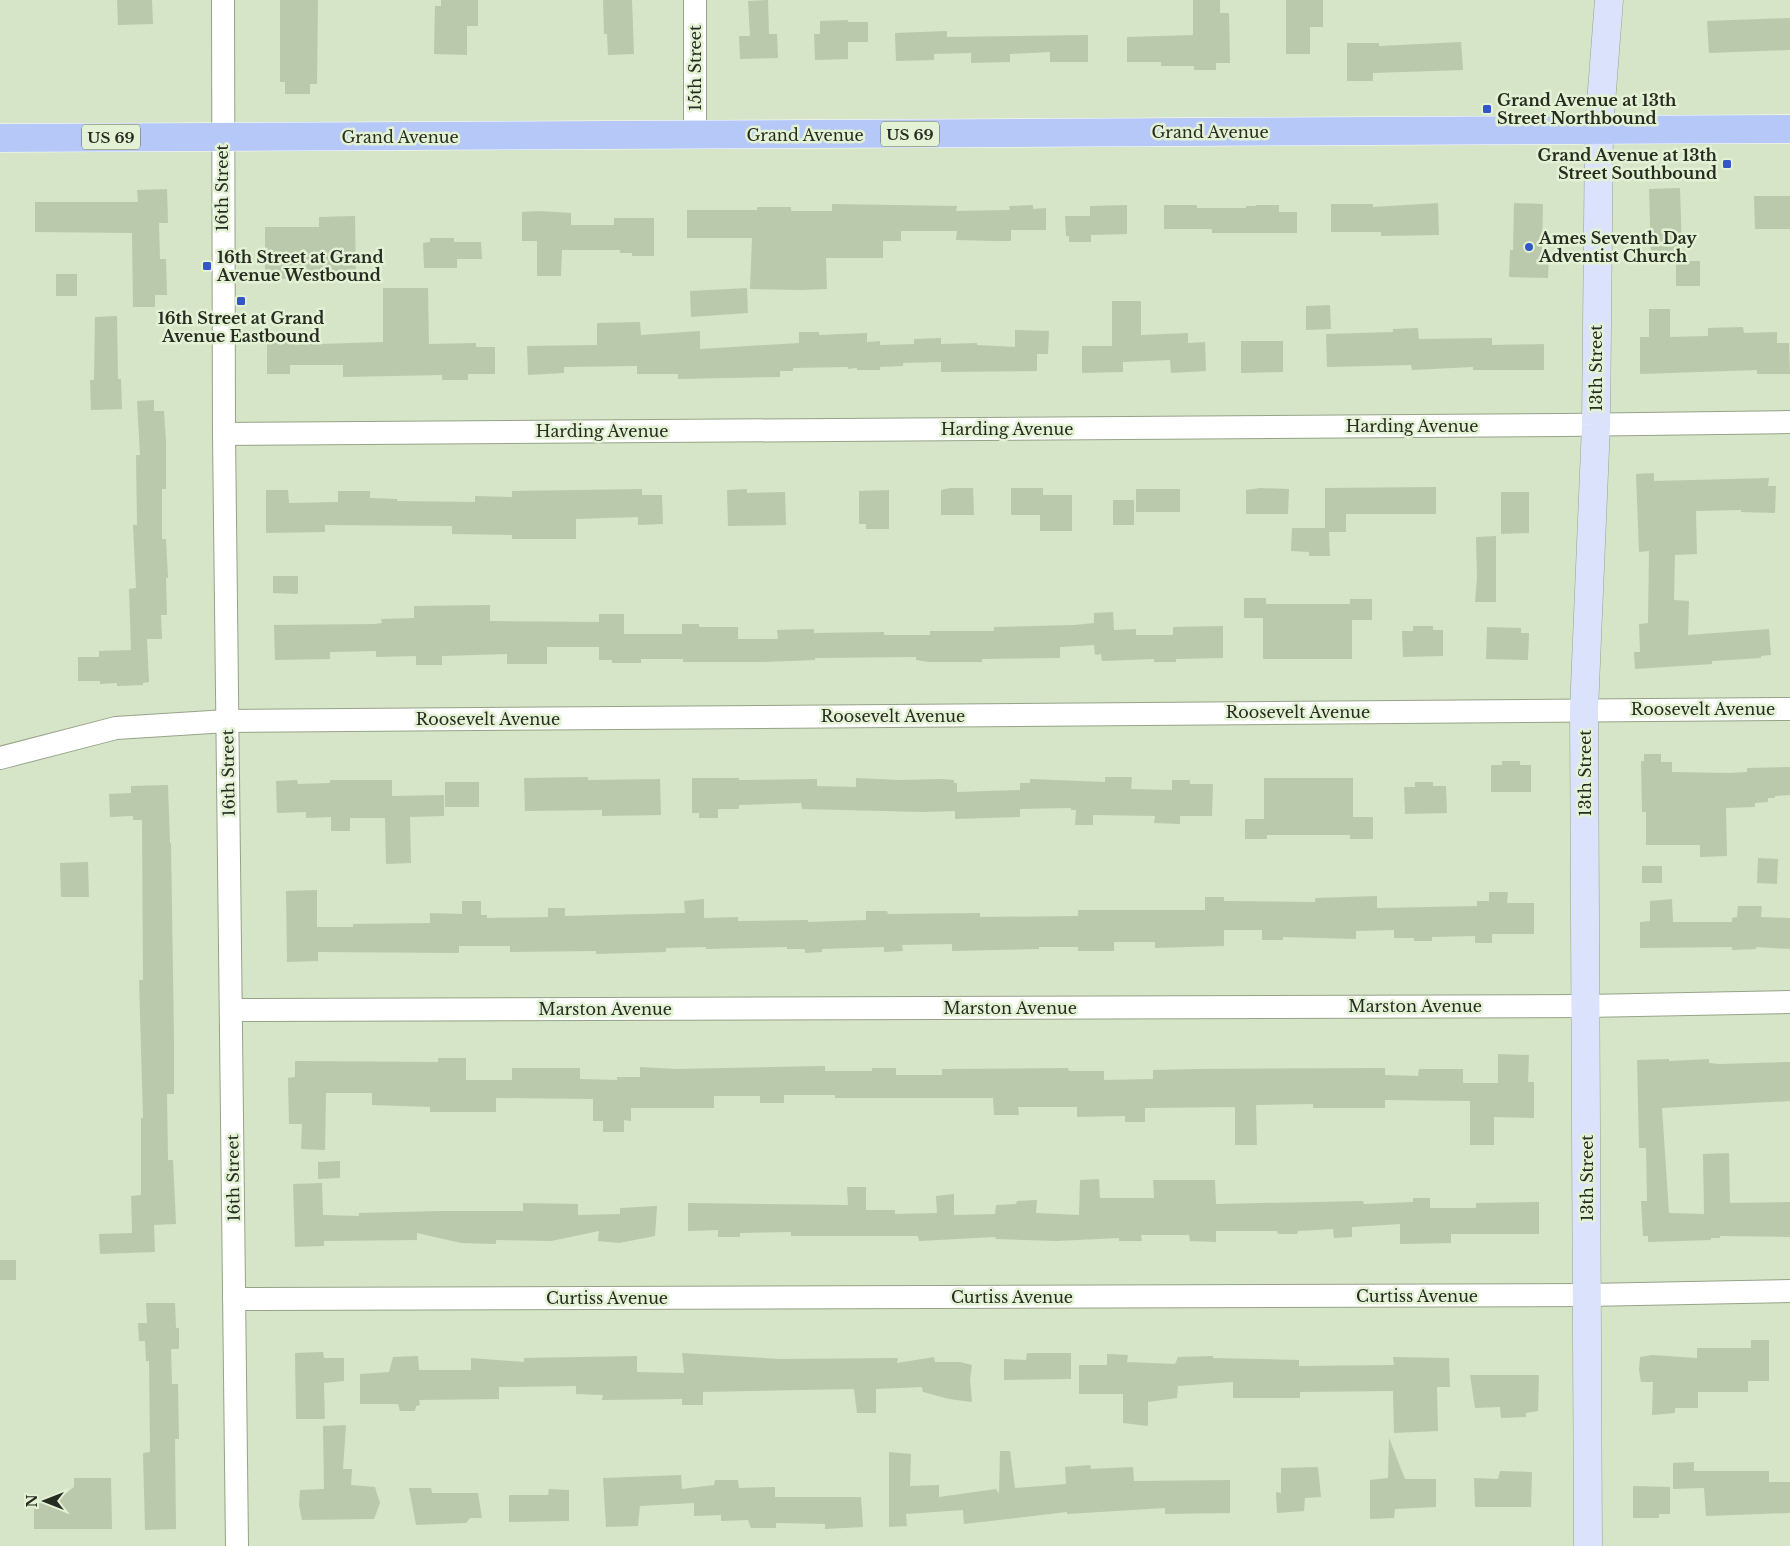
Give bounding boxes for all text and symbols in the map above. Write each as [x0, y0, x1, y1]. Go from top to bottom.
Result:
street label: 15th Street [685, 25, 705, 111]
place label: Grand Avenue at 13th Street Northbound [1497, 90, 1677, 128]
marker: Grand Avenue at 13th Street Northbound [1481, 103, 1493, 115]
road number: US 69 [881, 122, 939, 146]
street label: Grand Avenue [1151, 122, 1269, 142]
road number: US 69 [82, 124, 140, 150]
street label: Grand Avenue [746, 125, 864, 145]
street label: Grand Avenue [341, 127, 459, 147]
street label: 16th Street [212, 144, 232, 232]
place label: Grand Avenue at 13th Street Southbound [1538, 145, 1718, 183]
marker: Grand Avenue at 13th Street Southbound [1721, 158, 1733, 170]
place label: Ames Seventh Day Adventist Church [1538, 228, 1697, 266]
marker: Ames Seventh Day Adventist Church [1523, 241, 1535, 253]
place label: 16th Street at Grand Avenue Westbound [216, 247, 384, 285]
marker: 16th Street at Grand Avenue Westbound [201, 260, 213, 272]
marker: 16th Street at Grand Avenue Eastbound [235, 295, 247, 307]
place label: 16th Street at Grand Avenue Eastbound [158, 308, 324, 346]
street label: 13th Street [1586, 325, 1606, 411]
street label: Harding Avenue [1346, 416, 1478, 436]
street label: Harding Avenue [941, 419, 1073, 439]
street label: Harding Avenue [536, 421, 668, 441]
street label: Roosevelt Avenue [1631, 699, 1775, 719]
street label: Roosevelt Avenue [1226, 702, 1370, 722]
street label: Roosevelt Avenue [821, 706, 965, 726]
street label: Roosevelt Avenue [416, 709, 560, 729]
street label: 16th Street [217, 729, 239, 817]
street label: 13th Street [1575, 730, 1595, 816]
street label: Marston Avenue [1348, 996, 1482, 1016]
street label: Marston Avenue [943, 998, 1077, 1018]
street label: Marston Avenue [538, 999, 672, 1019]
street label: 16th Street [222, 1134, 244, 1222]
street label: 13th Street [1577, 1135, 1597, 1221]
street label: Curtiss Avenue [1356, 1286, 1478, 1306]
street label: Curtiss Avenue [951, 1287, 1073, 1307]
street label: Curtiss Avenue [546, 1288, 668, 1308]
north arrow [20, 1476, 70, 1526]
text: N [23, 1494, 41, 1508]

